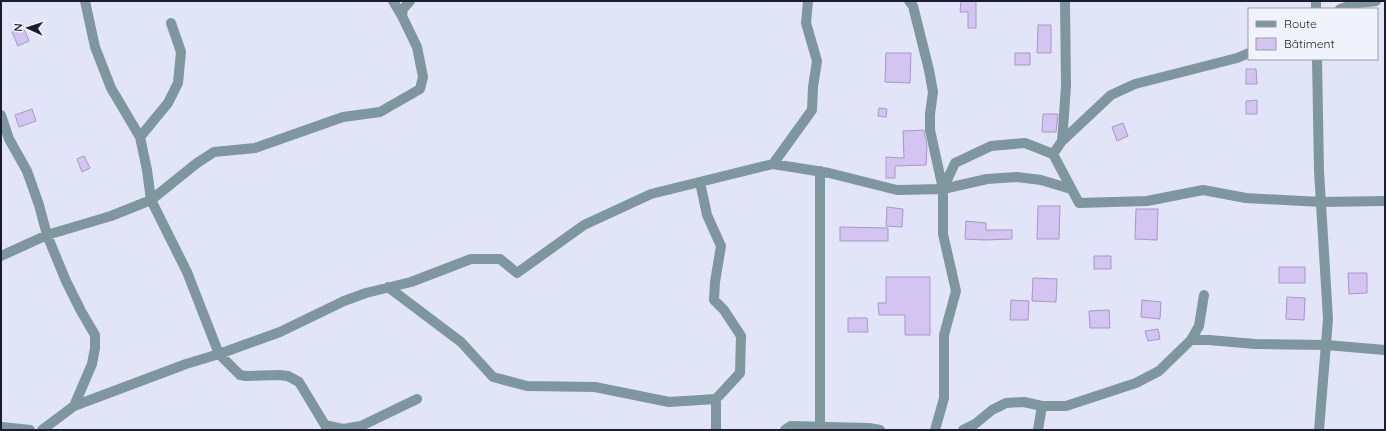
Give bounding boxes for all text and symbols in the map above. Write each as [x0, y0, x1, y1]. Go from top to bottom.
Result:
north arrow [8, 8, 48, 48]
legend [1248, 8, 1378, 60]
text: Route [1284, 16, 1317, 31]
text: N [11, 23, 25, 32]
text: Bâtiment [1284, 36, 1334, 51]

